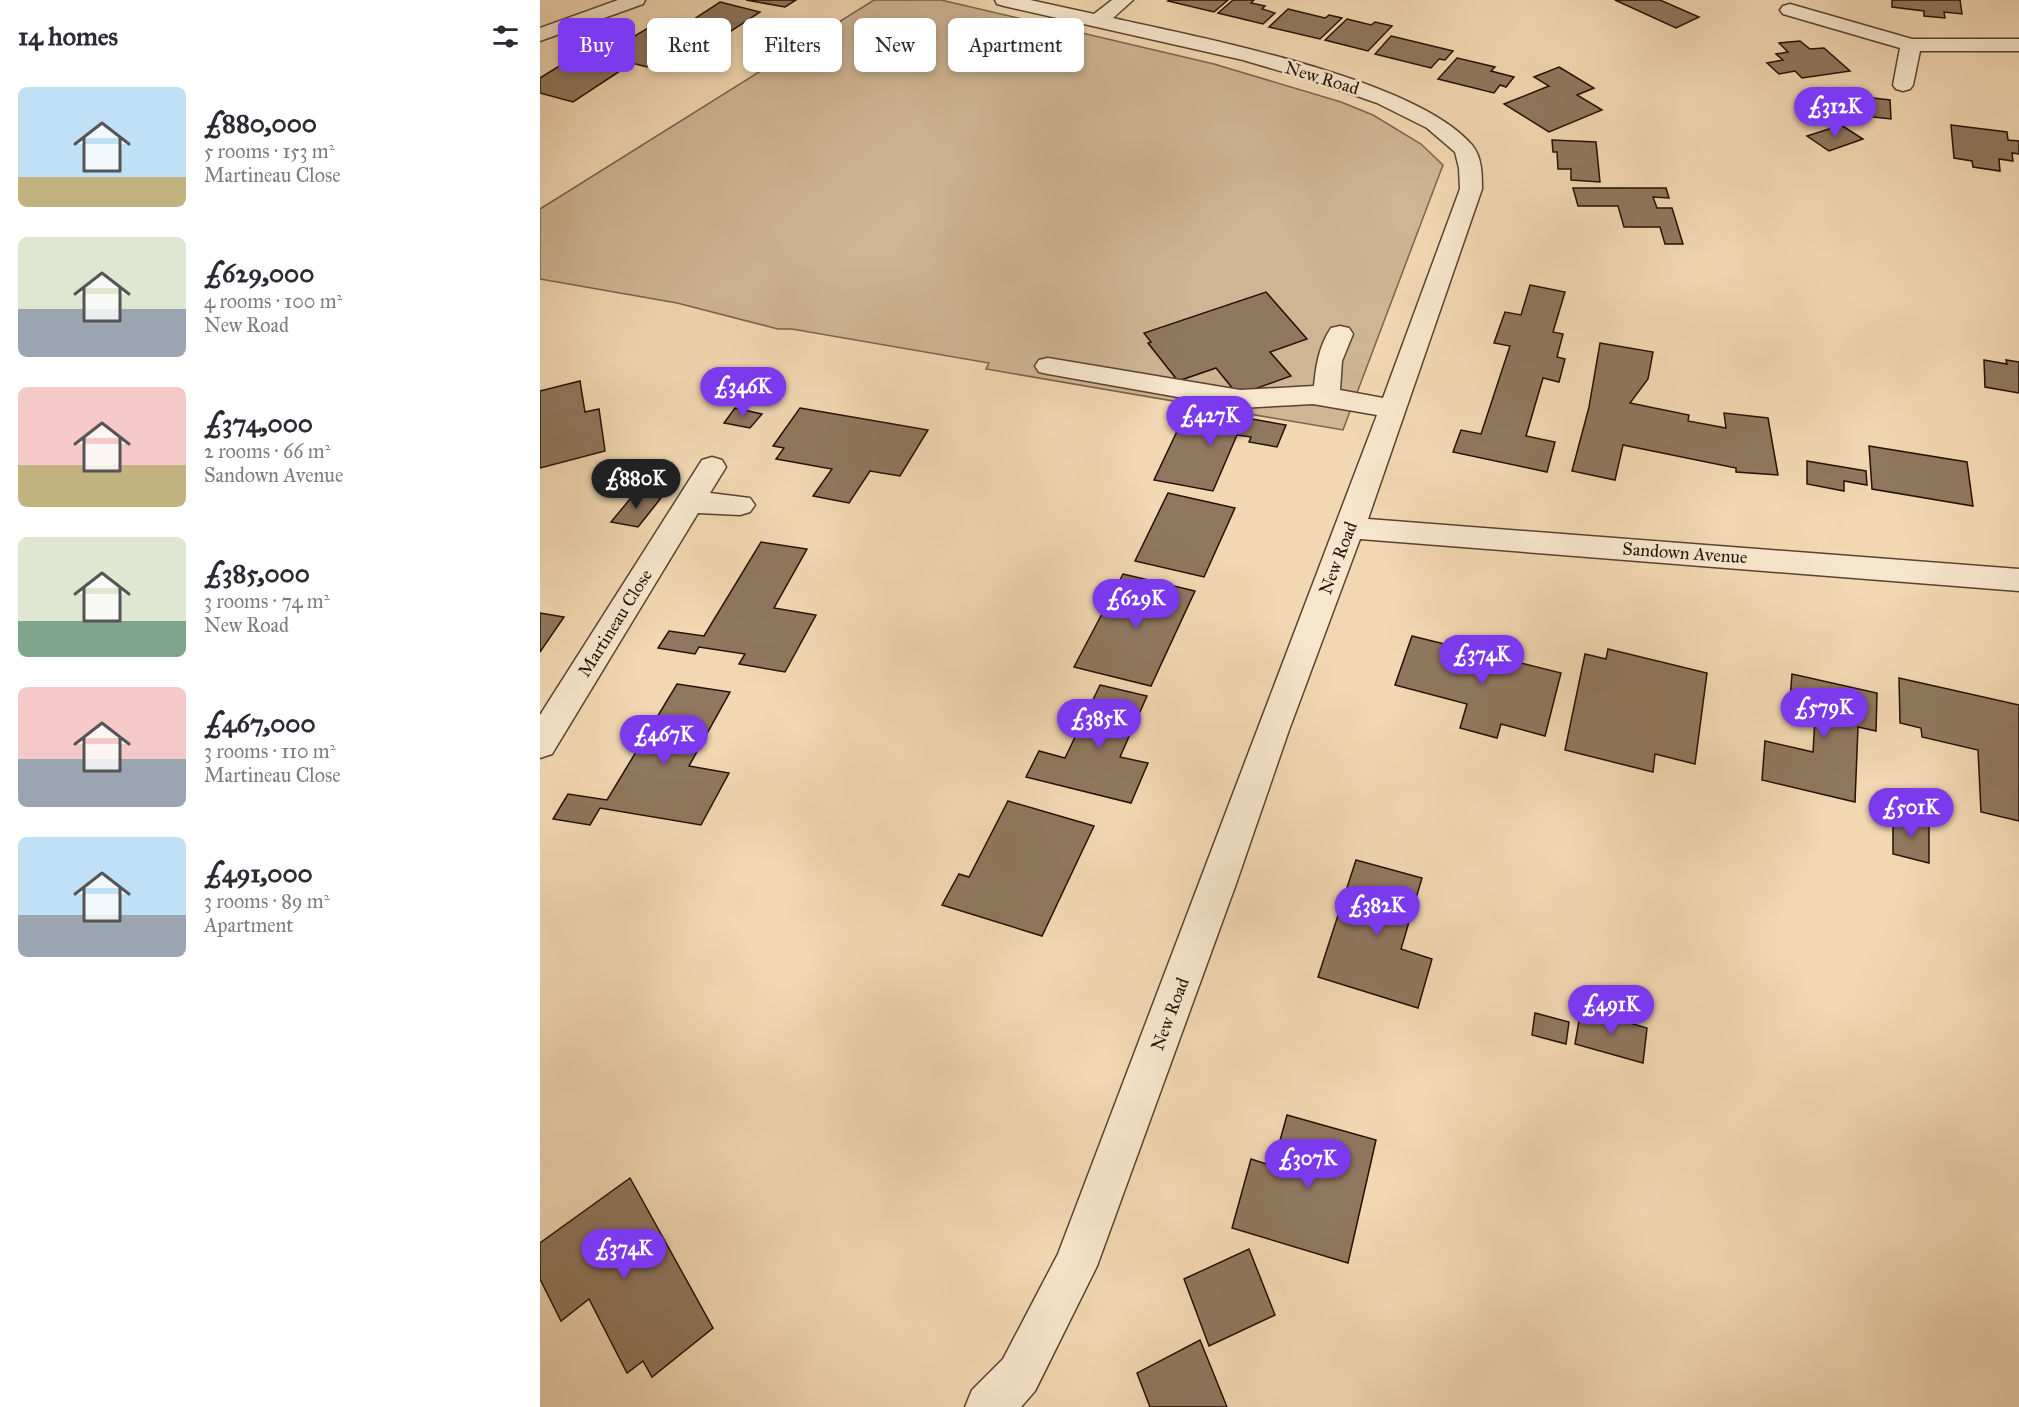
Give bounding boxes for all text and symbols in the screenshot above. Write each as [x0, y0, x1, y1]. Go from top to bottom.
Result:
chip: Buy [558, 18, 635, 72]
chip: Rent [647, 18, 731, 72]
chip: Filters [743, 18, 842, 72]
chip: New [854, 18, 936, 72]
chip: Apartment [948, 18, 1084, 72]
text: 14 homes [18, 20, 118, 52]
icon: filters [489, 20, 522, 53]
street label: New Road [1282, 56, 1362, 100]
pin: £312K [1793, 87, 1877, 138]
text: £312K [1808, 94, 1862, 118]
text: £880,000 [204, 107, 317, 139]
icon: home [66, 111, 138, 183]
text: 5 rooms · 153 m² [204, 139, 334, 163]
text: Martineau Close [204, 163, 341, 187]
text: £629,000 [204, 257, 314, 289]
icon: home [66, 261, 138, 333]
text: 4 rooms · 100 m² [204, 289, 342, 313]
text: New Road [204, 313, 289, 337]
pin: £346K [701, 367, 785, 418]
text: £346K [714, 374, 772, 398]
pin: £427K [1168, 396, 1252, 447]
text: £427K [1180, 403, 1240, 427]
text: £374,000 [204, 407, 313, 439]
icon: home [66, 411, 138, 483]
text: 2 rooms · 66 m² [204, 439, 330, 463]
pin: £880K [594, 459, 678, 510]
text: Sandown Avenue [204, 463, 343, 487]
text: £880K [605, 466, 667, 490]
street label: New Road [1314, 518, 1362, 598]
street label: Sandown Avenue [1622, 538, 1748, 568]
text: £385,000 [204, 557, 310, 589]
icon: home [66, 561, 138, 633]
street label: Martineau Close [573, 565, 657, 681]
pin: £629K [1094, 579, 1178, 630]
text: £629K [1107, 586, 1165, 610]
text: 3 rooms · 74 m² [204, 589, 329, 613]
text: New Road [204, 613, 289, 637]
pin: £374K [1440, 635, 1524, 686]
text: £374K [1453, 642, 1511, 666]
pin: £579K [1782, 688, 1866, 739]
text: £579K [1795, 695, 1853, 719]
pin: £385K [1057, 699, 1141, 750]
text: £385K [1071, 706, 1127, 730]
text: £467,000 [204, 707, 316, 739]
icon: home [66, 711, 138, 783]
pin: £467K [622, 715, 706, 766]
text: £467K [634, 722, 694, 746]
text: 3 rooms · 110 m² [204, 739, 335, 763]
text: Martineau Close [204, 763, 341, 787]
pin: £501K [1869, 788, 1953, 839]
text: £501K [1883, 795, 1939, 819]
text: £491,000 [204, 857, 313, 889]
icon: home [66, 861, 138, 933]
pin: £382K [1335, 886, 1419, 937]
text: 3 rooms · 89 m² [204, 889, 329, 913]
text: £382K [1349, 893, 1405, 917]
text: Apartment [204, 913, 293, 937]
street label: New Road [1146, 974, 1194, 1054]
pin: £491K [1569, 985, 1653, 1036]
text: £491K [1582, 992, 1640, 1016]
pin: £307K [1266, 1139, 1350, 1190]
text: £307K [1279, 1146, 1337, 1170]
pin: £374K [582, 1229, 666, 1280]
text: £374K [595, 1236, 653, 1260]

